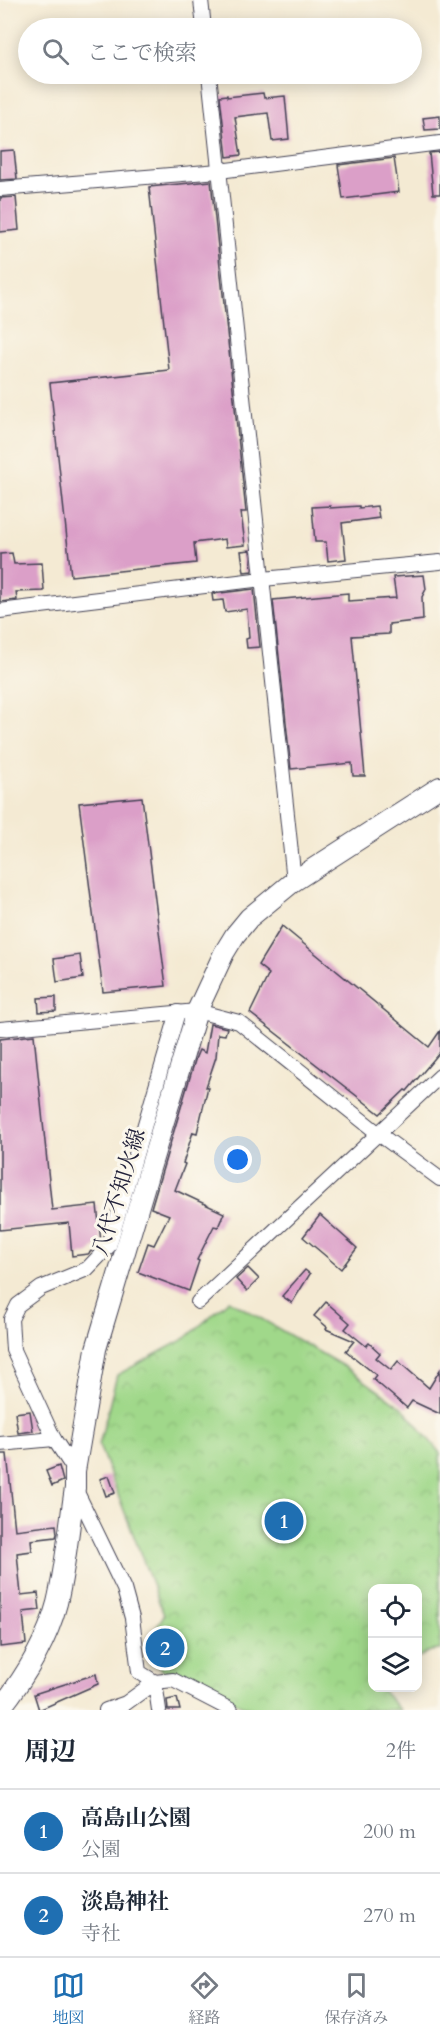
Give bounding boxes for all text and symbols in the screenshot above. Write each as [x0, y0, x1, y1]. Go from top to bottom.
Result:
search box [18, 18, 422, 84]
icon: search [39, 35, 72, 68]
text: ここで検索 [87, 38, 197, 68]
street label: 八代不知火線 [85, 1125, 153, 1260]
your location [223, 1145, 252, 1174]
pin: 1 [264, 1498, 304, 1544]
map controls [368, 1584, 422, 1692]
button: locate [368, 1584, 422, 1638]
pin: 2 [146, 1626, 184, 1670]
button: layers [368, 1638, 422, 1692]
text: 周辺 [24, 1734, 76, 1769]
text: 2件 [386, 1737, 416, 1764]
text: 高島山公園 [81, 1803, 191, 1833]
text: 1 [38, 1818, 49, 1845]
text: 200 m [363, 1818, 416, 1845]
text: 公園 [81, 1836, 121, 1863]
text: 淡島神社 [81, 1887, 169, 1917]
text: 2 [38, 1902, 49, 1929]
text: 270 m [363, 1902, 416, 1929]
text: 寺社 [81, 1920, 121, 1947]
tab: 地図 [52, 1969, 85, 2029]
tab: 経路 [188, 1969, 221, 2029]
tab: 保存済み [324, 1969, 388, 2029]

